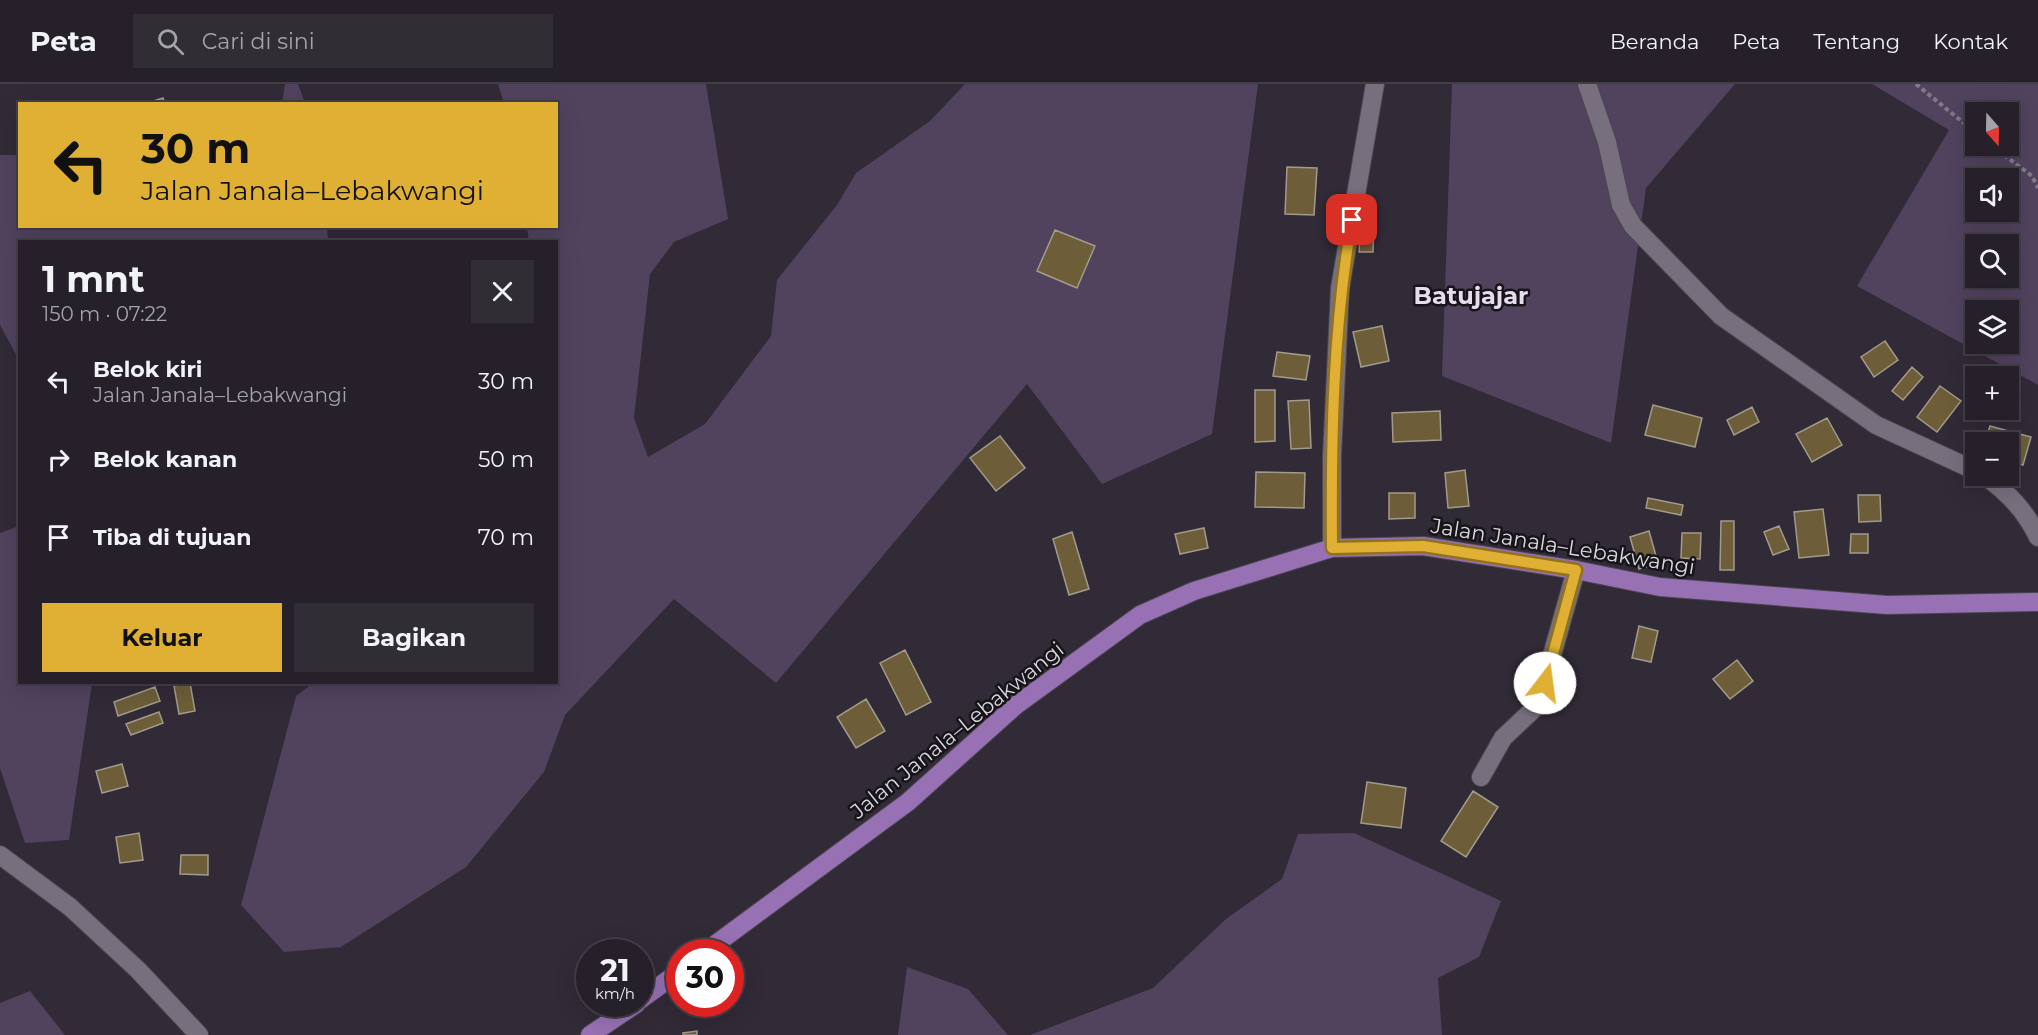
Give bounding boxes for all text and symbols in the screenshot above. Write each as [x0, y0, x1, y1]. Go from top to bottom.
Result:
search box [133, 14, 553, 68]
text: Peta [30, 24, 97, 58]
icon: search [154, 25, 187, 58]
text: Cari di sini [202, 28, 315, 55]
text: Beranda [1610, 29, 1699, 54]
text: Peta [1732, 29, 1780, 54]
text: Tentang [1813, 29, 1900, 54]
text: Kontak [1933, 29, 2008, 54]
north arrow [1965, 102, 2019, 156]
map controls [1965, 102, 2019, 486]
text: 30 m [141, 122, 250, 174]
icon: left [42, 126, 120, 204]
button: sound [1965, 168, 2019, 222]
text: Jalan Janala–Lebakwangi [141, 174, 484, 207]
pin [1326, 194, 1377, 245]
icon: arrive [1335, 203, 1368, 236]
button: search [1965, 234, 2019, 288]
text: 1 mnt [42, 257, 145, 301]
button: close [471, 260, 534, 323]
district label: Batujajar [1414, 281, 1528, 310]
button: layers [1965, 300, 2019, 354]
text: 150 m · 07:22 [42, 302, 167, 326]
text: Belok kiri [93, 356, 202, 383]
icon: left [42, 365, 75, 398]
button: + [1965, 366, 2019, 420]
text: 30 m [478, 368, 534, 395]
text: Jalan Janala–Lebakwangi [93, 383, 347, 407]
button: − [1965, 432, 2019, 486]
icon: right [42, 443, 75, 476]
text: Belok kanan [93, 446, 237, 473]
text: 50 m [478, 446, 534, 473]
street label: Jalan Janala–Lebakwangi [1428, 513, 1697, 579]
icon: arrive [42, 521, 75, 554]
text: Tiba di tujuan [93, 524, 251, 551]
text: 70 m [478, 524, 534, 551]
button: Keluar [42, 603, 282, 672]
button: Bagikan [294, 603, 534, 672]
street label: Jalan Janala–Lebakwangi [845, 636, 1069, 824]
position arrow [1513, 651, 1577, 715]
speed limit sign: 30 [666, 939, 744, 1017]
text: 21 [600, 952, 630, 989]
text: km/h [595, 984, 635, 1003]

